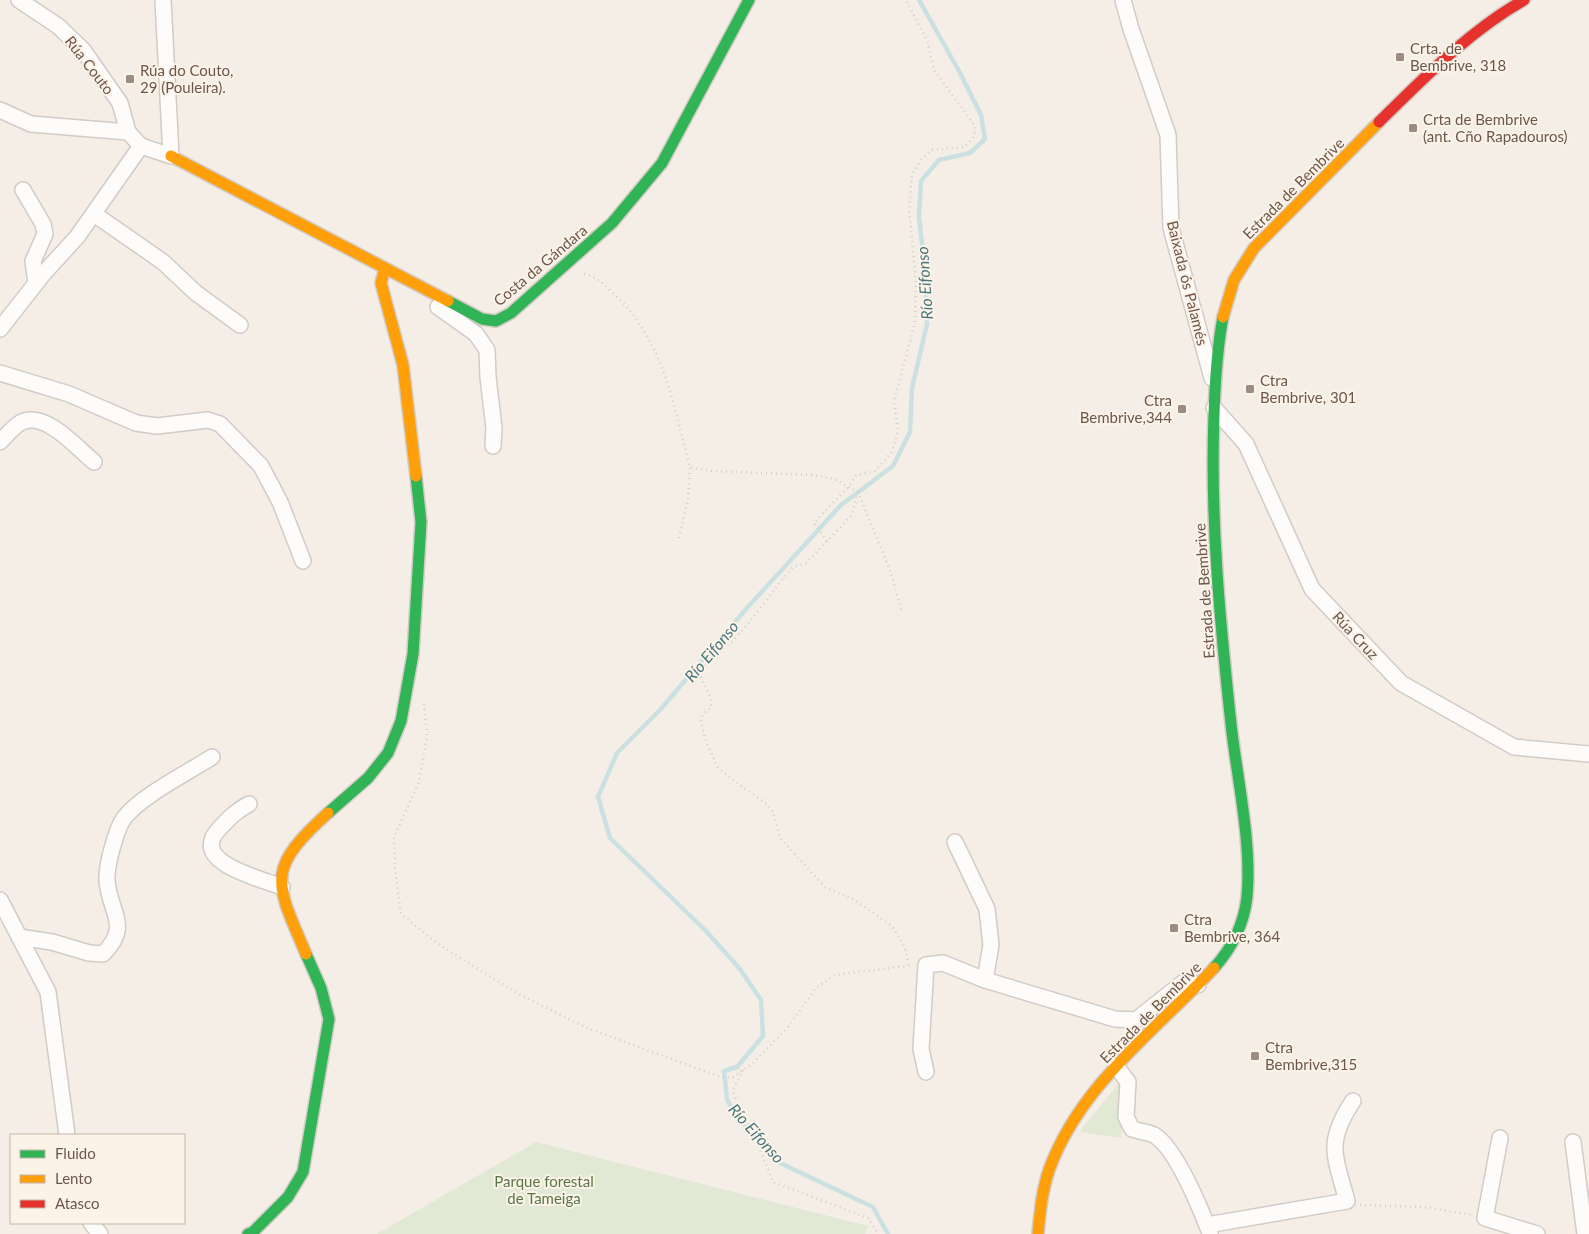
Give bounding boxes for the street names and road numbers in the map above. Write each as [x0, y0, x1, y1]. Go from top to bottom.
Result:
street label: Rúa Couto [62, 32, 118, 98]
street label: Estrada de Bembrive [1239, 134, 1347, 242]
street label: Baixada ós Palamés [1164, 219, 1212, 347]
street label: Costa da Gándara [490, 221, 590, 309]
street label: Estrada de Bembrive [1190, 523, 1218, 659]
street label: Rúa Cruz [1329, 607, 1383, 663]
street label: Estrada de Bembrive [1096, 958, 1204, 1066]

